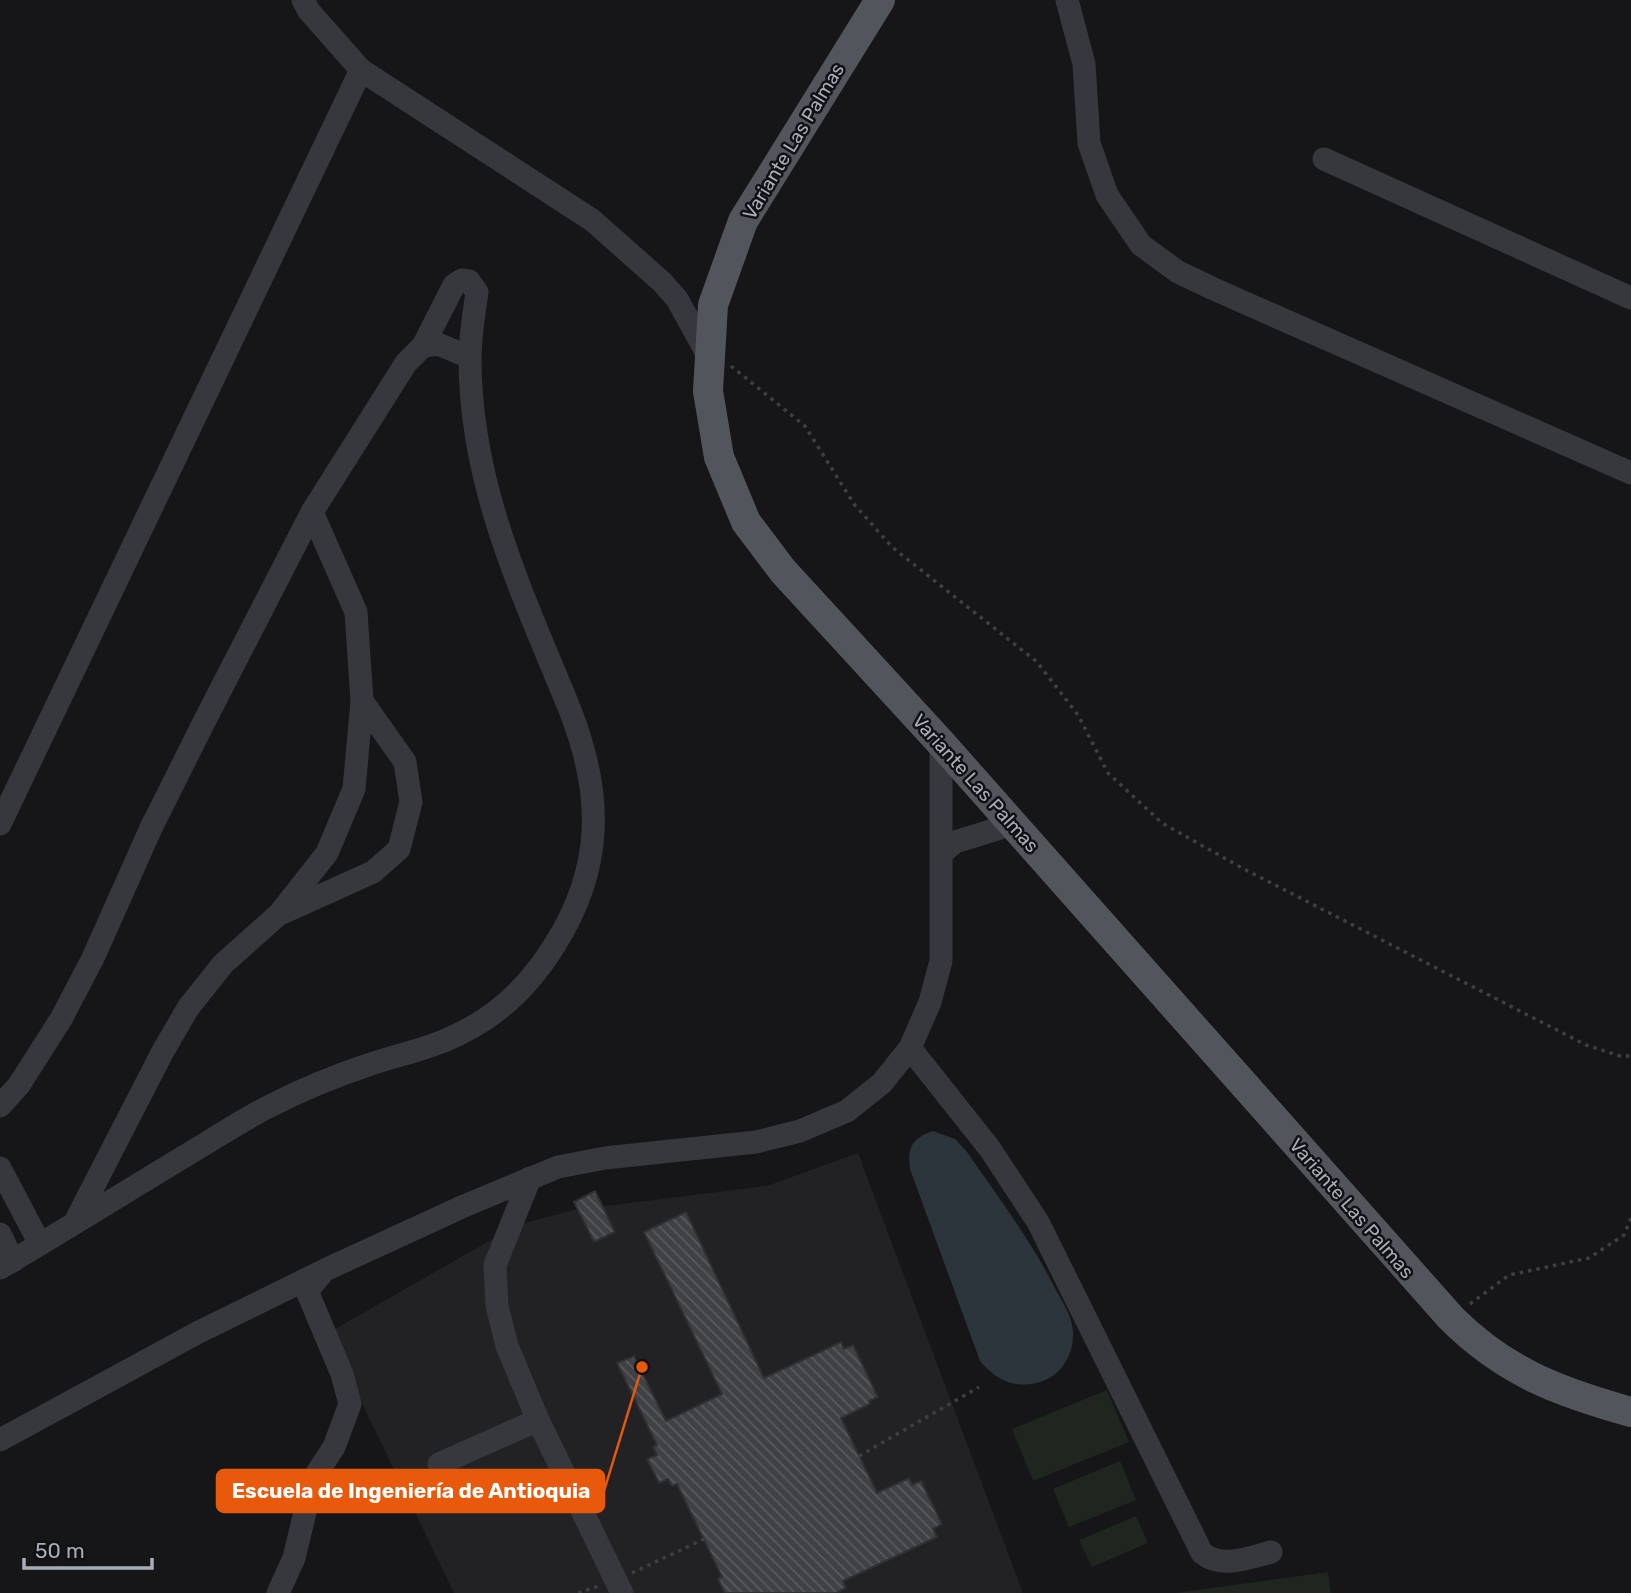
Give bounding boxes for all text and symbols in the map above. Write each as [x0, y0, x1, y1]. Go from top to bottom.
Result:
street label: Variante Las Palmas [738, 59, 849, 223]
street label: Variante Las Palmas [908, 709, 1044, 857]
street label: Variante Las Palmas [1285, 1134, 1419, 1283]
callout: Escuela de Ingeniería de Antioquia [217, 1470, 604, 1512]
text: Escuela de Ingeniería de Antioquia [232, 1478, 590, 1503]
scale bar [24, 1526, 152, 1570]
text: 50 m [35, 1538, 85, 1563]

